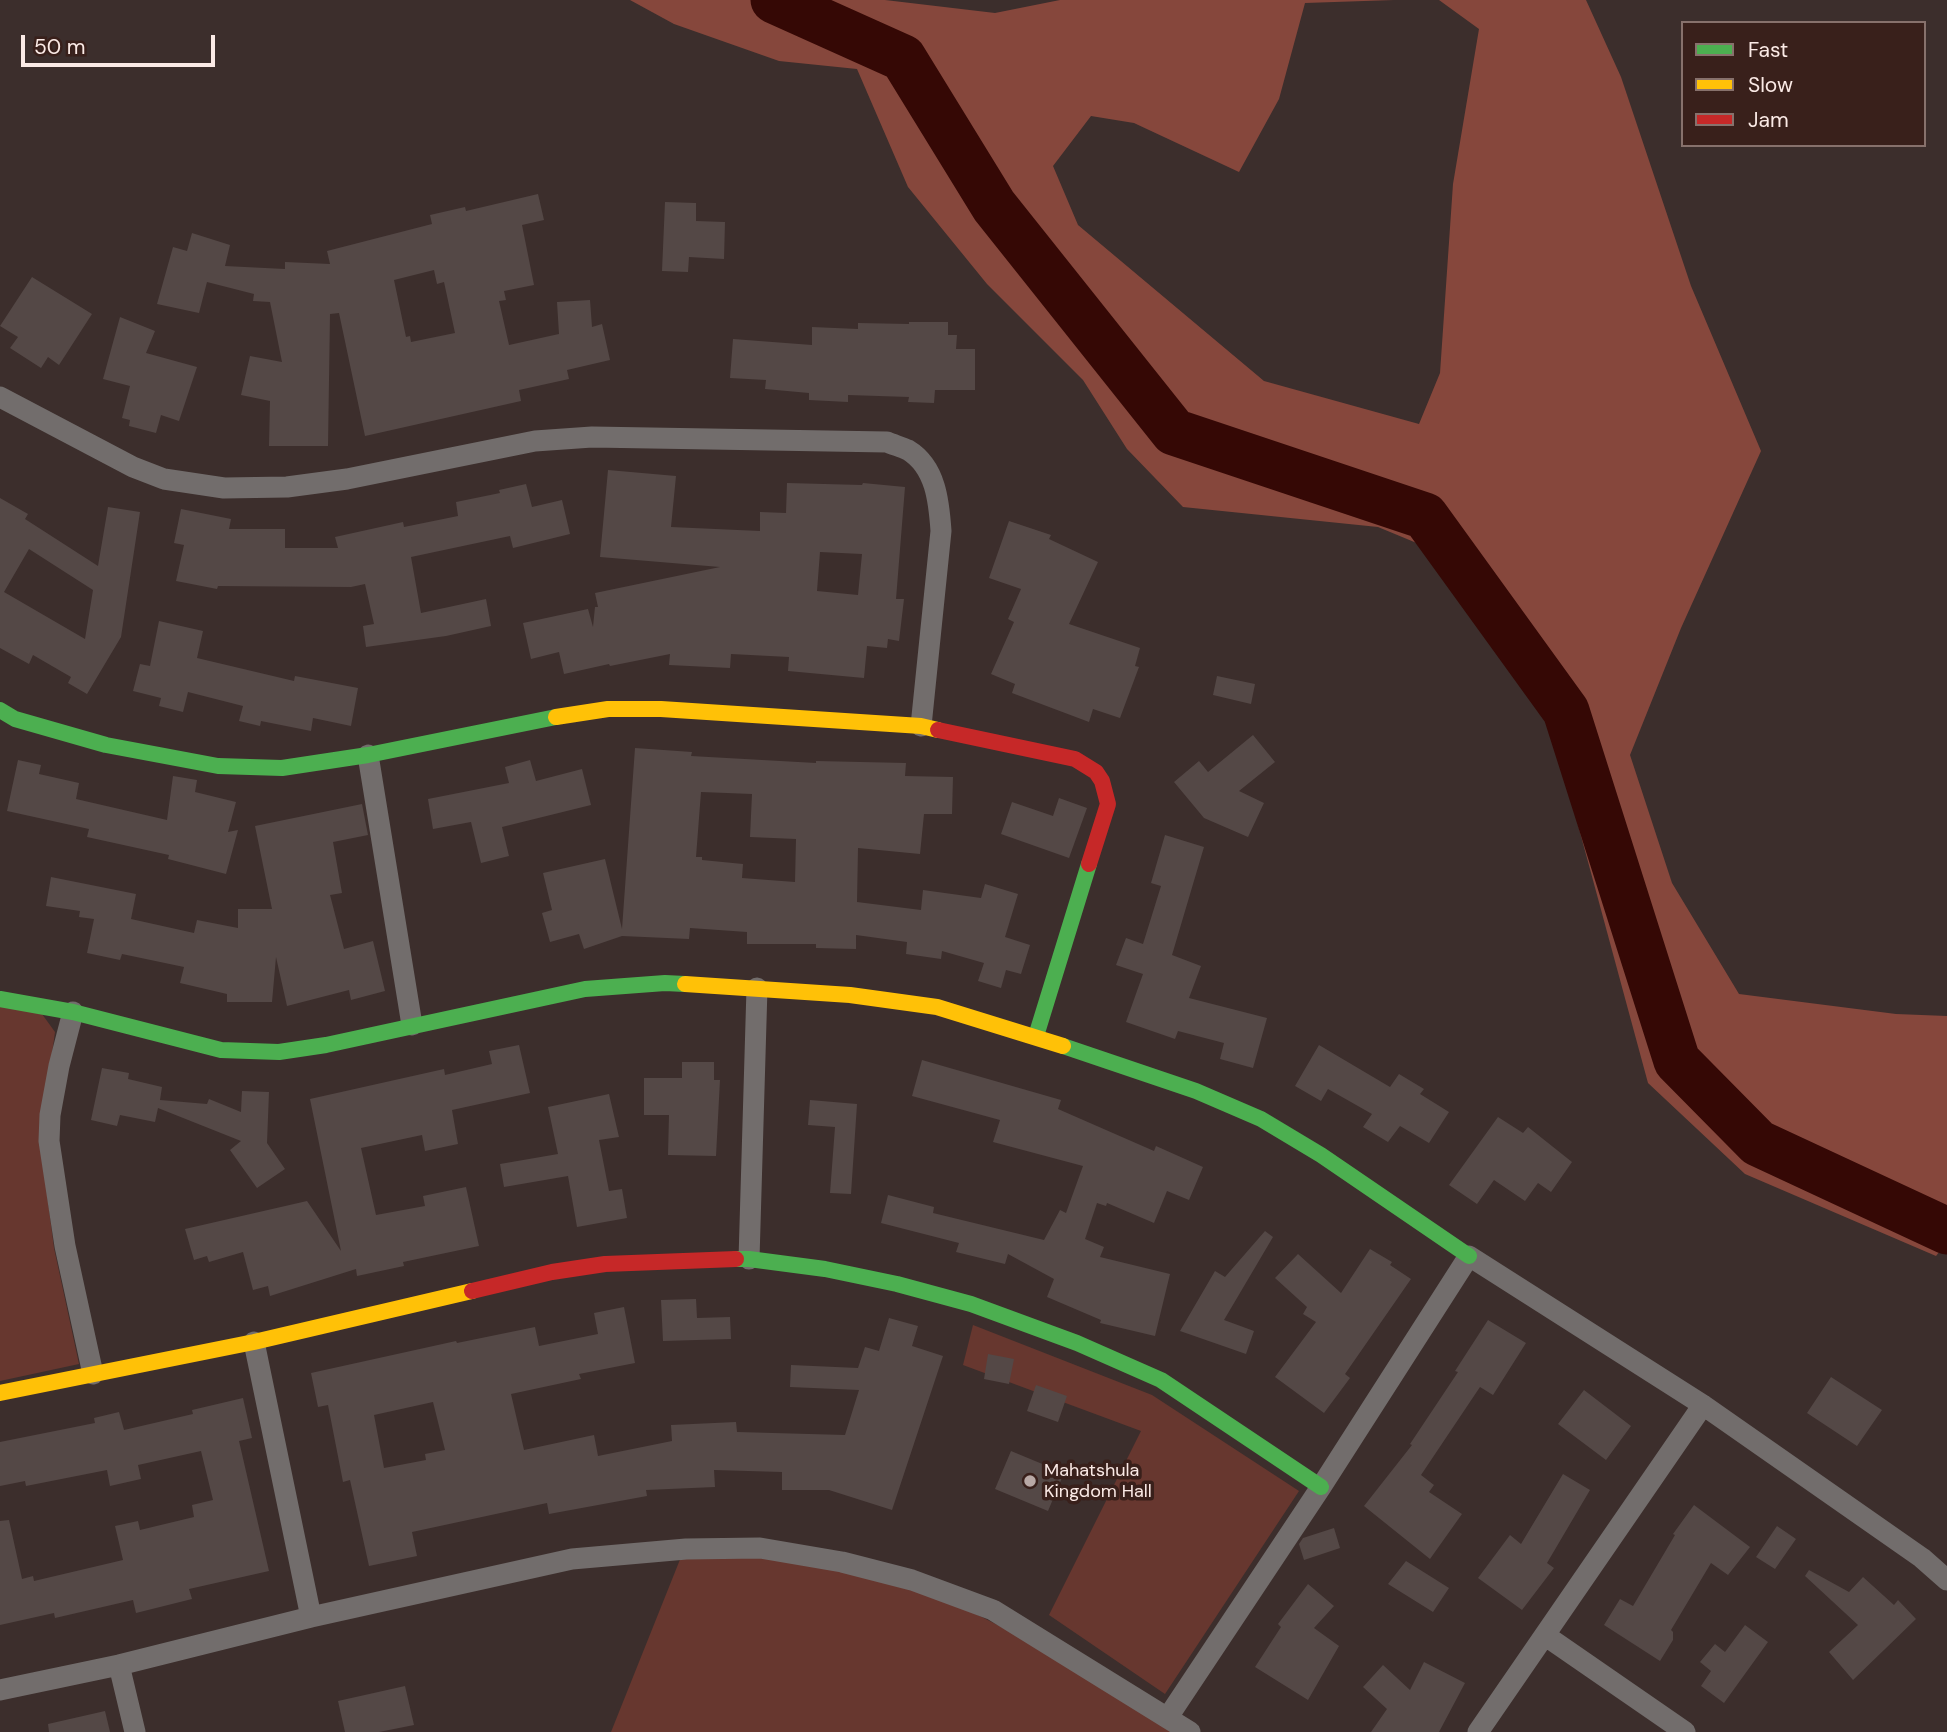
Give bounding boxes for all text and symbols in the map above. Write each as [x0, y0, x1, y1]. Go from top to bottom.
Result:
scale bar [24, 21, 219, 65]
legend [1681, 21, 1926, 147]
text: 50 m [34, 33, 85, 61]
text: Fast [1748, 36, 1788, 64]
text: Slow [1748, 71, 1793, 99]
text: Jam [1748, 106, 1789, 134]
place label: Mahatshula Kingdom Hall [1044, 1460, 1152, 1502]
marker: Mahatshula Kingdom Hall [1022, 1473, 1038, 1489]

